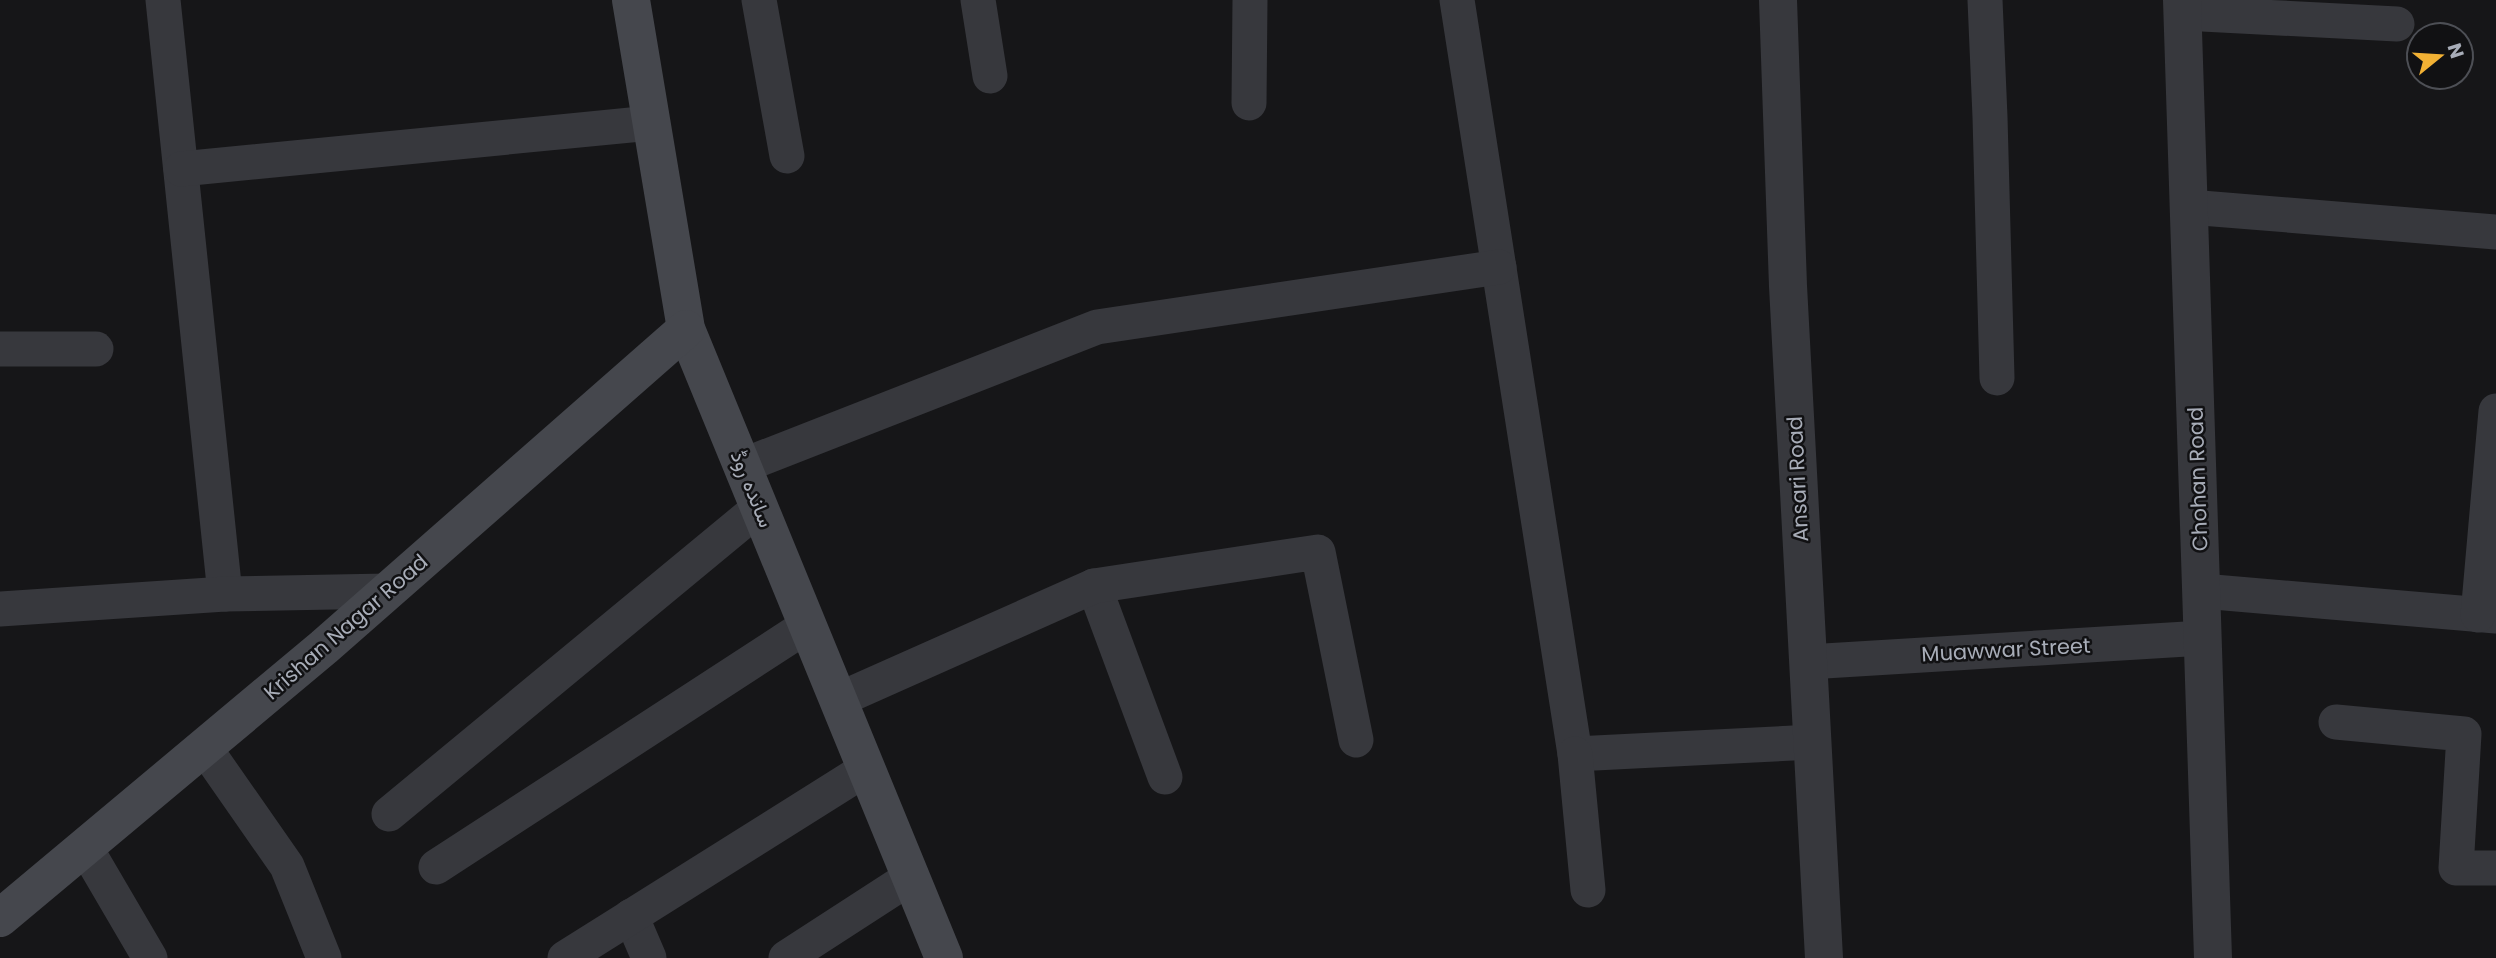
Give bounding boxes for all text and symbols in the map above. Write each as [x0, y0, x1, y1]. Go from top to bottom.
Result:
north arrow [2405, 21, 2475, 91]
text: N [2441, 40, 2471, 62]
street label: Chohan Road [2180, 406, 2215, 552]
street label: Ansari Road [1780, 415, 1815, 543]
street label: ساندہ روڈ [724, 446, 781, 532]
street label: Krishan Nagar Road [257, 547, 434, 706]
street label: Muawwar Street [1921, 631, 2091, 668]

